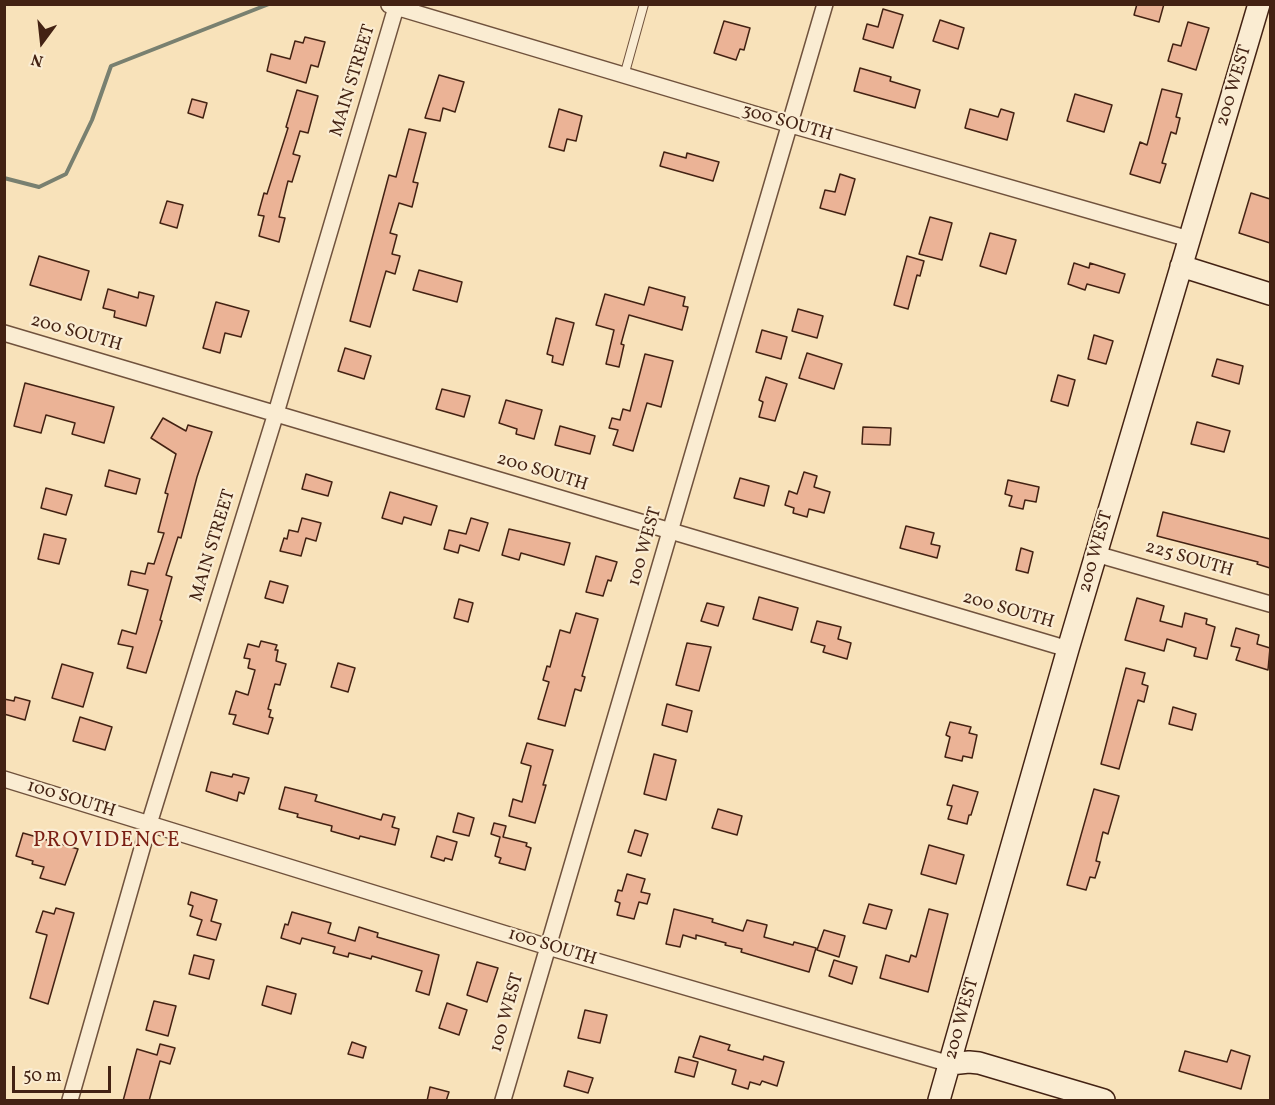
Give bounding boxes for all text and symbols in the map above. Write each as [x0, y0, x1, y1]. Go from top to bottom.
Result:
north arrow [12, 12, 72, 72]
street label: MAIN STREET [327, 22, 381, 140]
street label: 200 WEST [1212, 43, 1258, 129]
text: N [29, 47, 46, 72]
street label: 300 SOUTH [739, 101, 835, 147]
street label: 200 SOUTH [28, 311, 124, 357]
street label: 200 SOUTH [494, 449, 590, 497]
street label: MAIN STREET [187, 487, 241, 605]
street label: 100 WEST [624, 505, 668, 589]
street label: 200 WEST [1075, 509, 1119, 595]
street label: 225 SOUTH [1143, 537, 1235, 583]
street label: 200 SOUTH [960, 588, 1056, 634]
street label: 100 SOUTH [24, 776, 118, 824]
district label: PROVIDENCE [33, 829, 181, 855]
street label: 100 SOUTH [505, 924, 599, 972]
street label: 100 WEST [486, 971, 530, 1055]
street label: 200 WEST [941, 976, 985, 1062]
scale bar [15, 1054, 114, 1092]
text: 50 m [23, 1064, 62, 1089]

